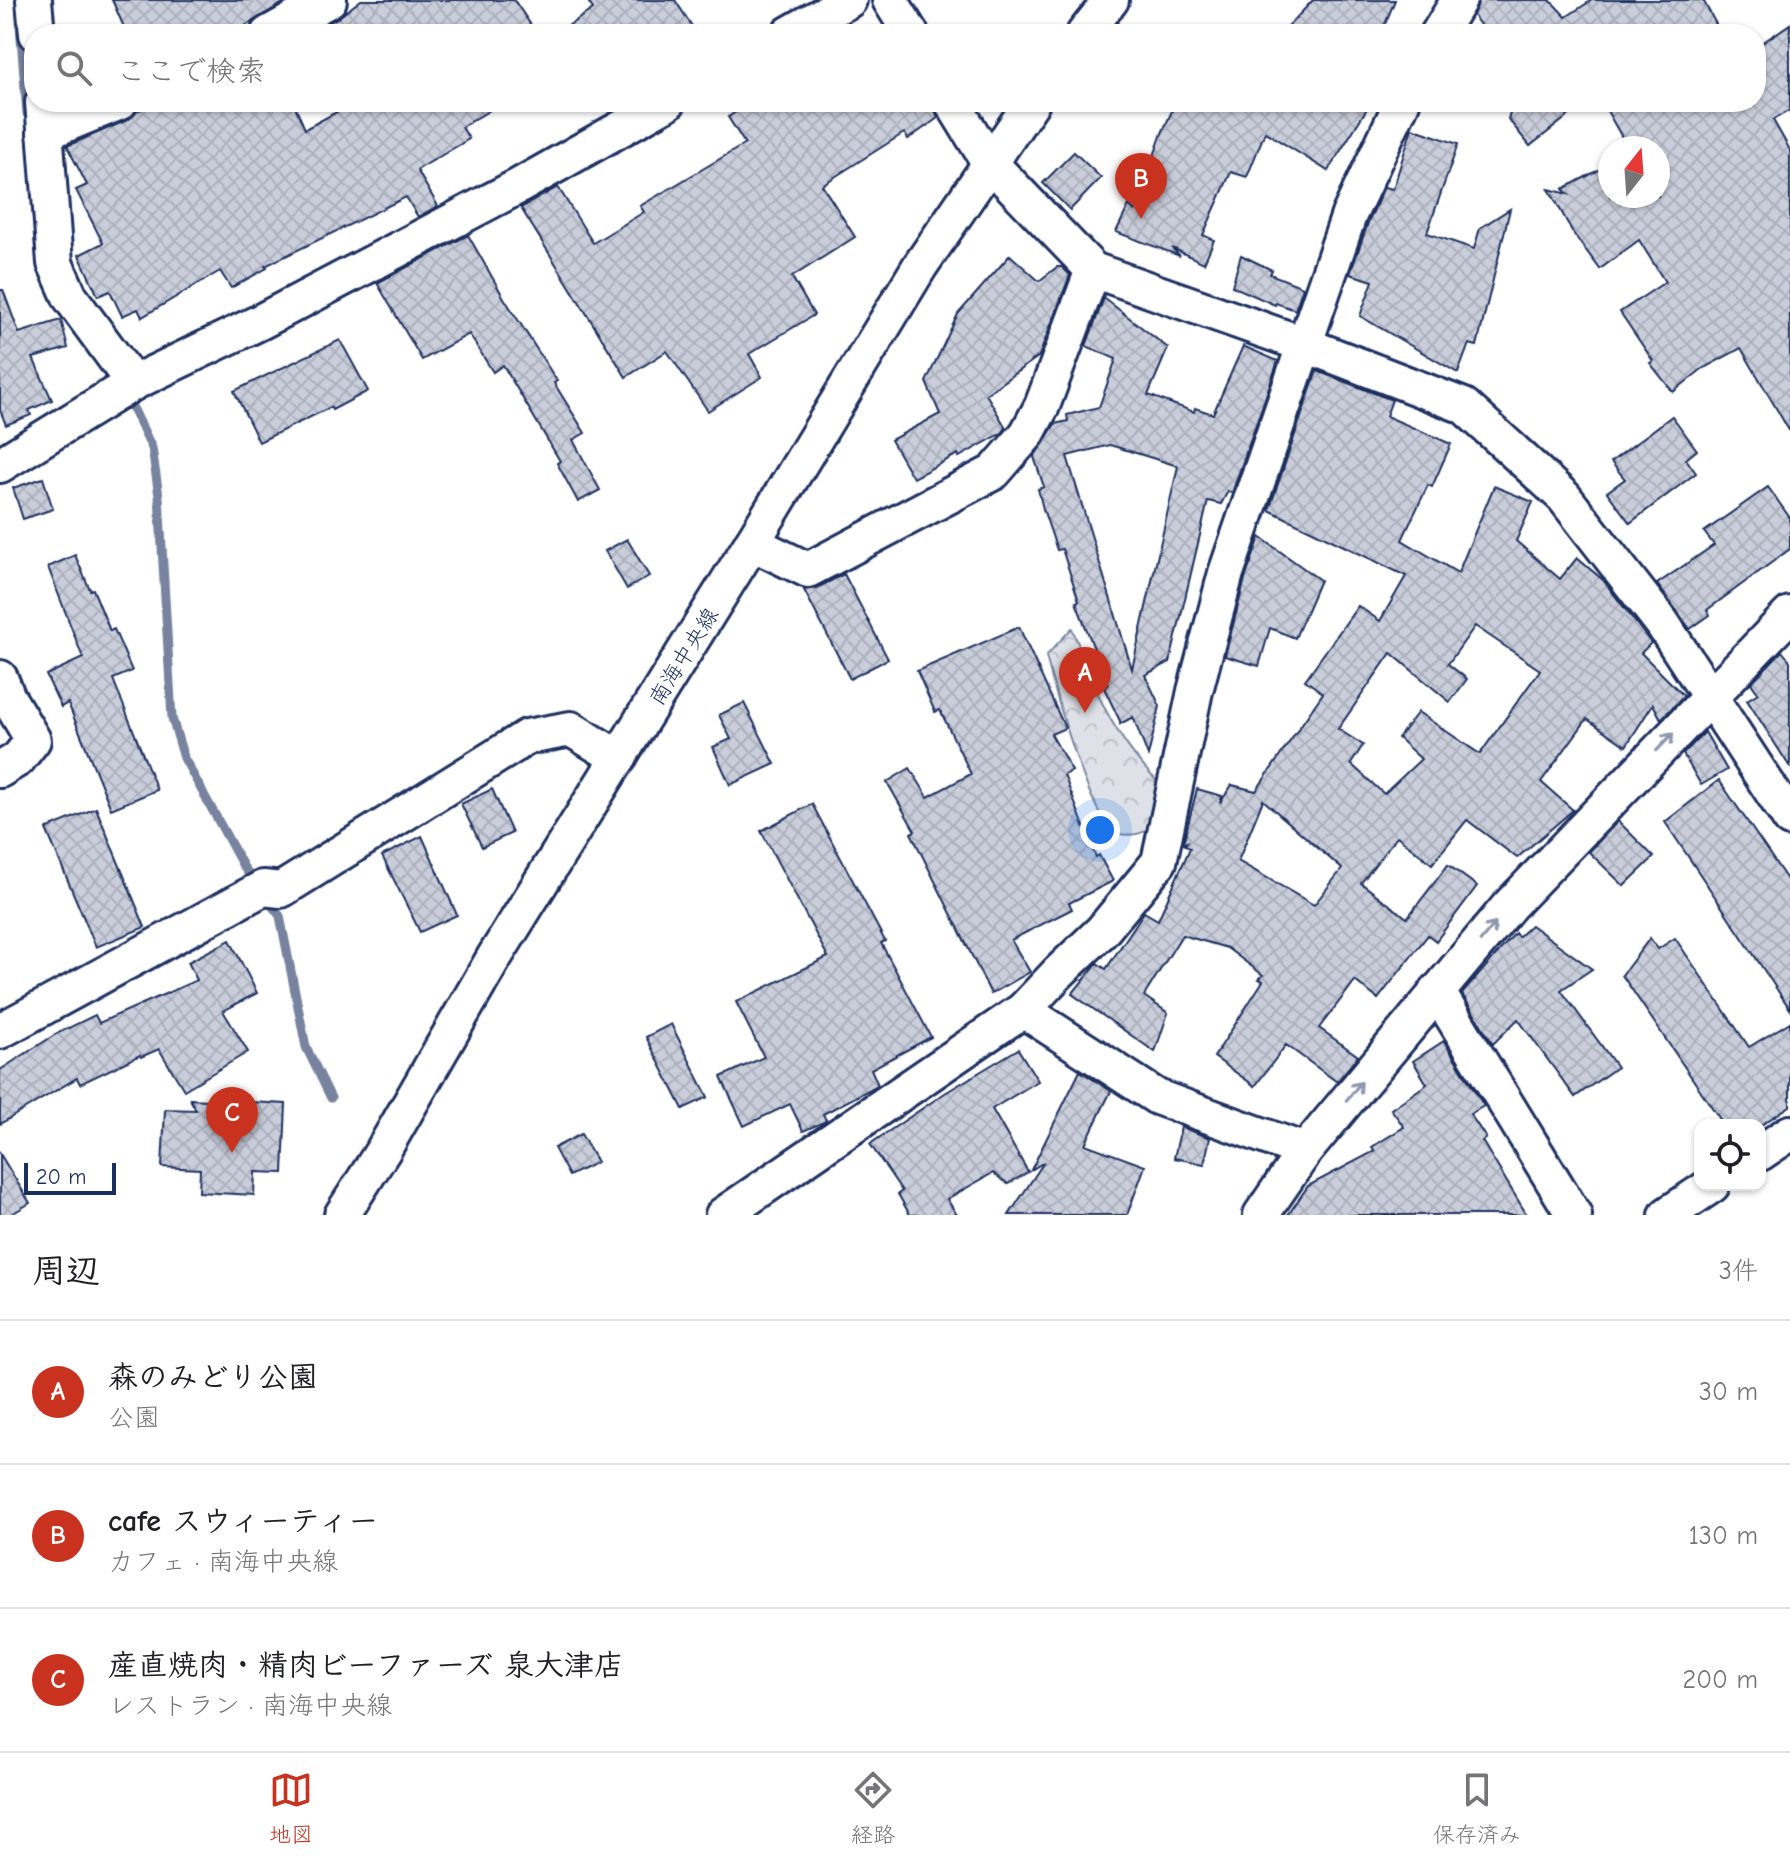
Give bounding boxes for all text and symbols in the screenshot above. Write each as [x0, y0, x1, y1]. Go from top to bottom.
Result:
search box [24, 24, 1766, 112]
icon: search [52, 46, 96, 90]
text: ここで検索 [116, 54, 266, 89]
north arrow [1598, 136, 1670, 208]
pin: B [1115, 153, 1167, 219]
street label: 南海中央線 [644, 603, 724, 710]
pin: A [1059, 647, 1111, 713]
one-way arrow [1656, 732, 1675, 752]
your location [1080, 810, 1120, 850]
one-way arrow [1479, 922, 1497, 942]
one-way arrow [1345, 1081, 1363, 1102]
pin: C [206, 1087, 258, 1153]
map controls [1694, 1119, 1766, 1191]
button: locate [1694, 1119, 1766, 1191]
scale bar [24, 1159, 116, 1195]
text: 20 m [36, 1164, 86, 1190]
text: 周辺 [32, 1251, 100, 1291]
text: 3件 [1719, 1256, 1758, 1286]
text: 森のみどり公園 [108, 1360, 318, 1395]
text: A [51, 1377, 65, 1407]
text: 30 m [1699, 1377, 1758, 1407]
text: 公園 [108, 1403, 160, 1433]
text: cafe スウィーティー [108, 1504, 378, 1539]
text: B [50, 1521, 66, 1551]
text: 130 m [1689, 1521, 1758, 1551]
text: カフェ · 南海中央線 [108, 1547, 338, 1577]
text: 産直焼肉・精肉ビーファーズ 泉大津店 [108, 1648, 624, 1683]
text: C [50, 1665, 66, 1695]
text: 200 m [1683, 1665, 1758, 1695]
text: レストラン · 南海中央線 [108, 1691, 392, 1721]
tab: 地図 [269, 1768, 313, 1848]
tab: 経路 [851, 1768, 895, 1848]
tab: 保存済み [1433, 1768, 1521, 1848]

